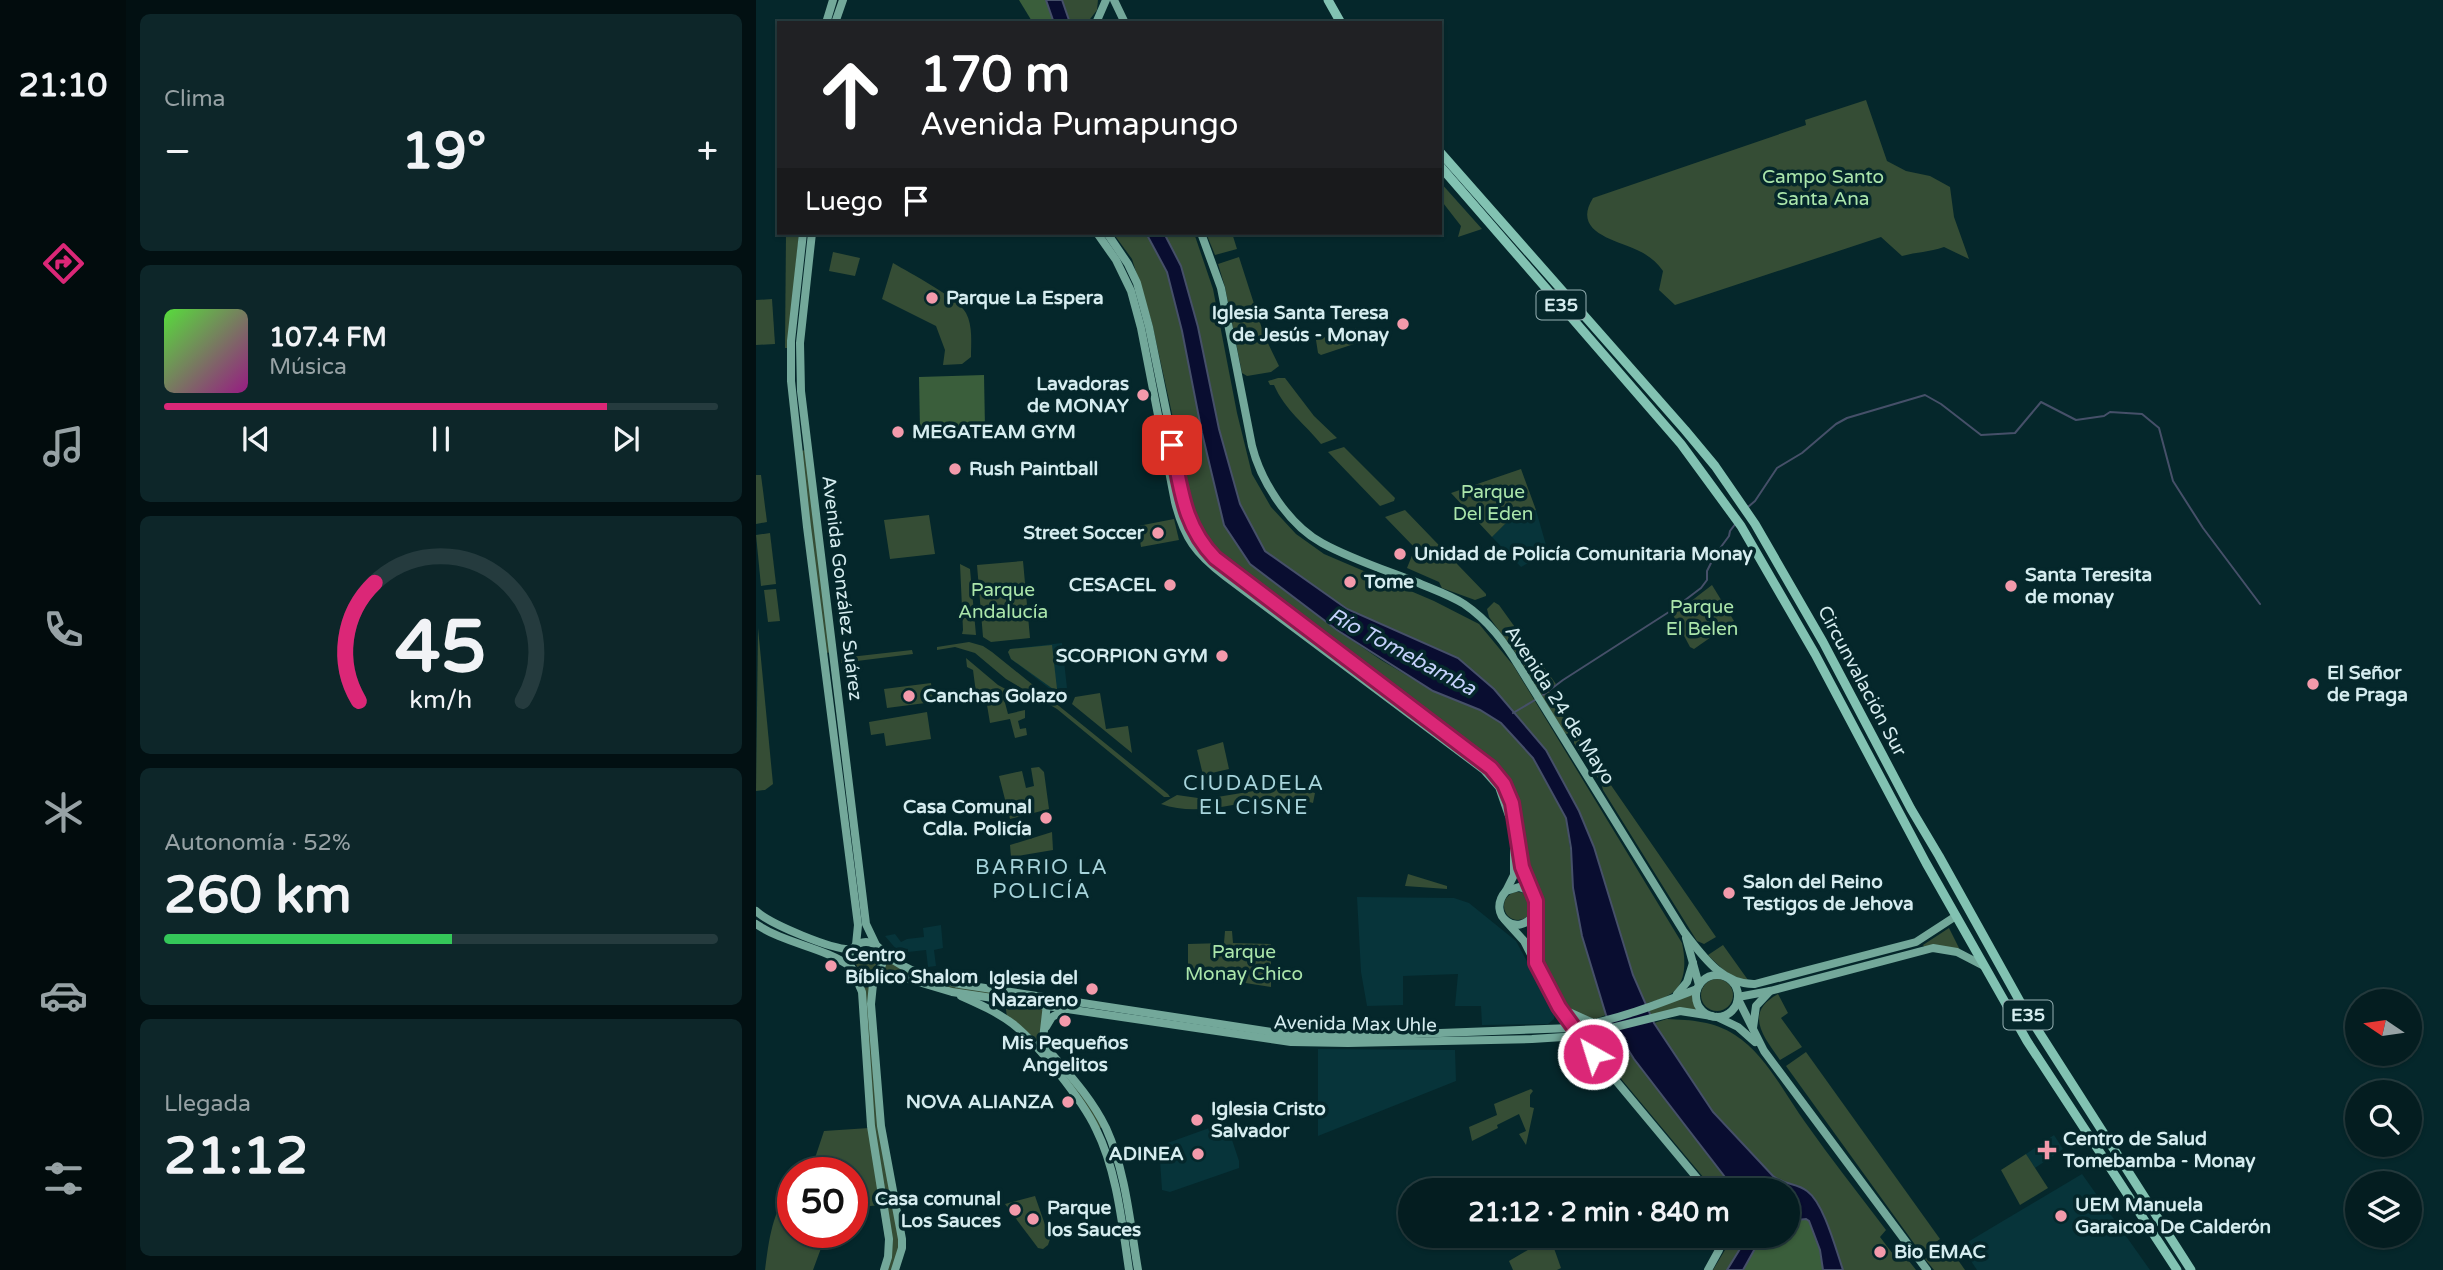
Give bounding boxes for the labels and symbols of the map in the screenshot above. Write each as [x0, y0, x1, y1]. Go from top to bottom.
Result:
park label: Campo Santo Santa Ana [1762, 166, 1884, 210]
place label: Parque La Espera [946, 287, 1104, 310]
marker: Parque La Espera [924, 290, 940, 306]
road number: E35 [1536, 290, 1586, 320]
place label: Iglesia Santa Teresa de Jesús - Monay [1212, 302, 1390, 347]
marker: Iglesia Santa Teresa de Jesús - Monay [1395, 316, 1411, 332]
place label: Lavadoras de MONAY [1027, 373, 1130, 417]
marker: Lavadoras de MONAY [1135, 387, 1151, 403]
pin [1142, 415, 1202, 475]
place label: MEGATEAM GYM [912, 421, 1076, 443]
marker: MEGATEAM GYM [890, 424, 906, 440]
place label: Rush Paintball [969, 458, 1098, 480]
marker: Rush Paintball [947, 461, 963, 477]
street label: Avenida González Suárez [817, 474, 867, 702]
park label: Parque Del Eden [1453, 481, 1533, 525]
place label: Street Soccer [1023, 522, 1145, 544]
marker: Street Soccer [1150, 525, 1166, 541]
place label: Unidad de Policía Comunitaria Monay [1414, 543, 1754, 566]
marker: Unidad de Policía Comunitaria Monay [1392, 546, 1408, 562]
place label: Santa Teresita de monay [2025, 564, 2152, 609]
place label: Tome [1363, 571, 1414, 593]
place label: CESACEL [1069, 574, 1157, 596]
marker: Tome [1342, 574, 1358, 590]
marker: CESACEL [1162, 577, 1178, 593]
marker: Santa Teresita de monay [2003, 578, 2019, 594]
park label: Parque Andalucía [958, 579, 1048, 623]
park label: Parque El Belen [1666, 596, 1738, 640]
street label: Circunvalación Sur [1813, 602, 1911, 761]
water label: Río Tomebamba [1324, 603, 1481, 702]
street label: Avenida 24 de Mayo [1500, 621, 1620, 789]
place label: SCORPION GYM [1056, 645, 1208, 667]
marker: SCORPION GYM [1214, 648, 1230, 664]
place label: El Señor de Praga [2327, 662, 2408, 707]
marker: El Señor de Praga [2305, 676, 2321, 692]
place label: Canchas Golazo [923, 685, 1067, 707]
marker: Canchas Golazo [901, 688, 917, 704]
district label: CIUDADELA EL CISNE [1183, 771, 1325, 820]
place label: Casa Comunal Cdla. Policía [903, 796, 1032, 840]
marker: Casa Comunal Cdla. Policía [1038, 810, 1054, 826]
district label: BARRIO LA POLICÍA [975, 855, 1109, 904]
place label: Salon del Reino Testigos de Jehova [1742, 871, 1914, 916]
marker: Salon del Reino Testigos de Jehova [1721, 885, 1737, 901]
park label: Parque Monay Chico [1185, 941, 1303, 985]
place label: Centro Bíblico Shalom [845, 944, 978, 988]
marker: Centro Bíblico Shalom [823, 958, 839, 974]
place label: Iglesia del Nazareno [988, 967, 1078, 1011]
marker: Iglesia del Nazareno [1084, 981, 1100, 997]
north arrow [2345, 989, 2422, 1066]
road number: E35 [2004, 1000, 2052, 1030]
street label: Avenida Max Uhle [1273, 1012, 1437, 1036]
marker: Mis Pequeños Angelitos [1057, 1013, 1073, 1029]
position arrow [1556, 1017, 1630, 1091]
place label: Mis Pequeños Angelitos [1002, 1032, 1128, 1077]
place label: NOVA ALIANZA [906, 1091, 1054, 1113]
marker: NOVA ALIANZA [1060, 1094, 1076, 1110]
place label: Iglesia Cristo Salvador [1211, 1098, 1326, 1142]
marker: Iglesia Cristo Salvador [1189, 1112, 1205, 1128]
place label: Centro de Salud Tomebamba - Monay [2062, 1128, 2256, 1173]
marker: Centro de Salud Tomebamba - Monay [2037, 1140, 2057, 1160]
place label: ADINEA [1109, 1143, 1184, 1165]
marker: ADINEA [1190, 1146, 1206, 1162]
speed limit sign: 50 [777, 1157, 868, 1248]
place label: Casa comunal Los Sauces [875, 1188, 1001, 1232]
place label: UEM Manuela Garaicoa De Calderón [2075, 1194, 2271, 1238]
place label: Parque los Sauces [1047, 1197, 1141, 1241]
marker: Casa comunal Los Sauces [1007, 1202, 1023, 1218]
marker: UEM Manuela Garaicoa De Calderón [2053, 1208, 2069, 1224]
marker: Parque los Sauces [1025, 1211, 1041, 1227]
place label: Bio EMAC [1894, 1241, 1986, 1263]
marker: Bio EMAC [1872, 1244, 1888, 1260]

